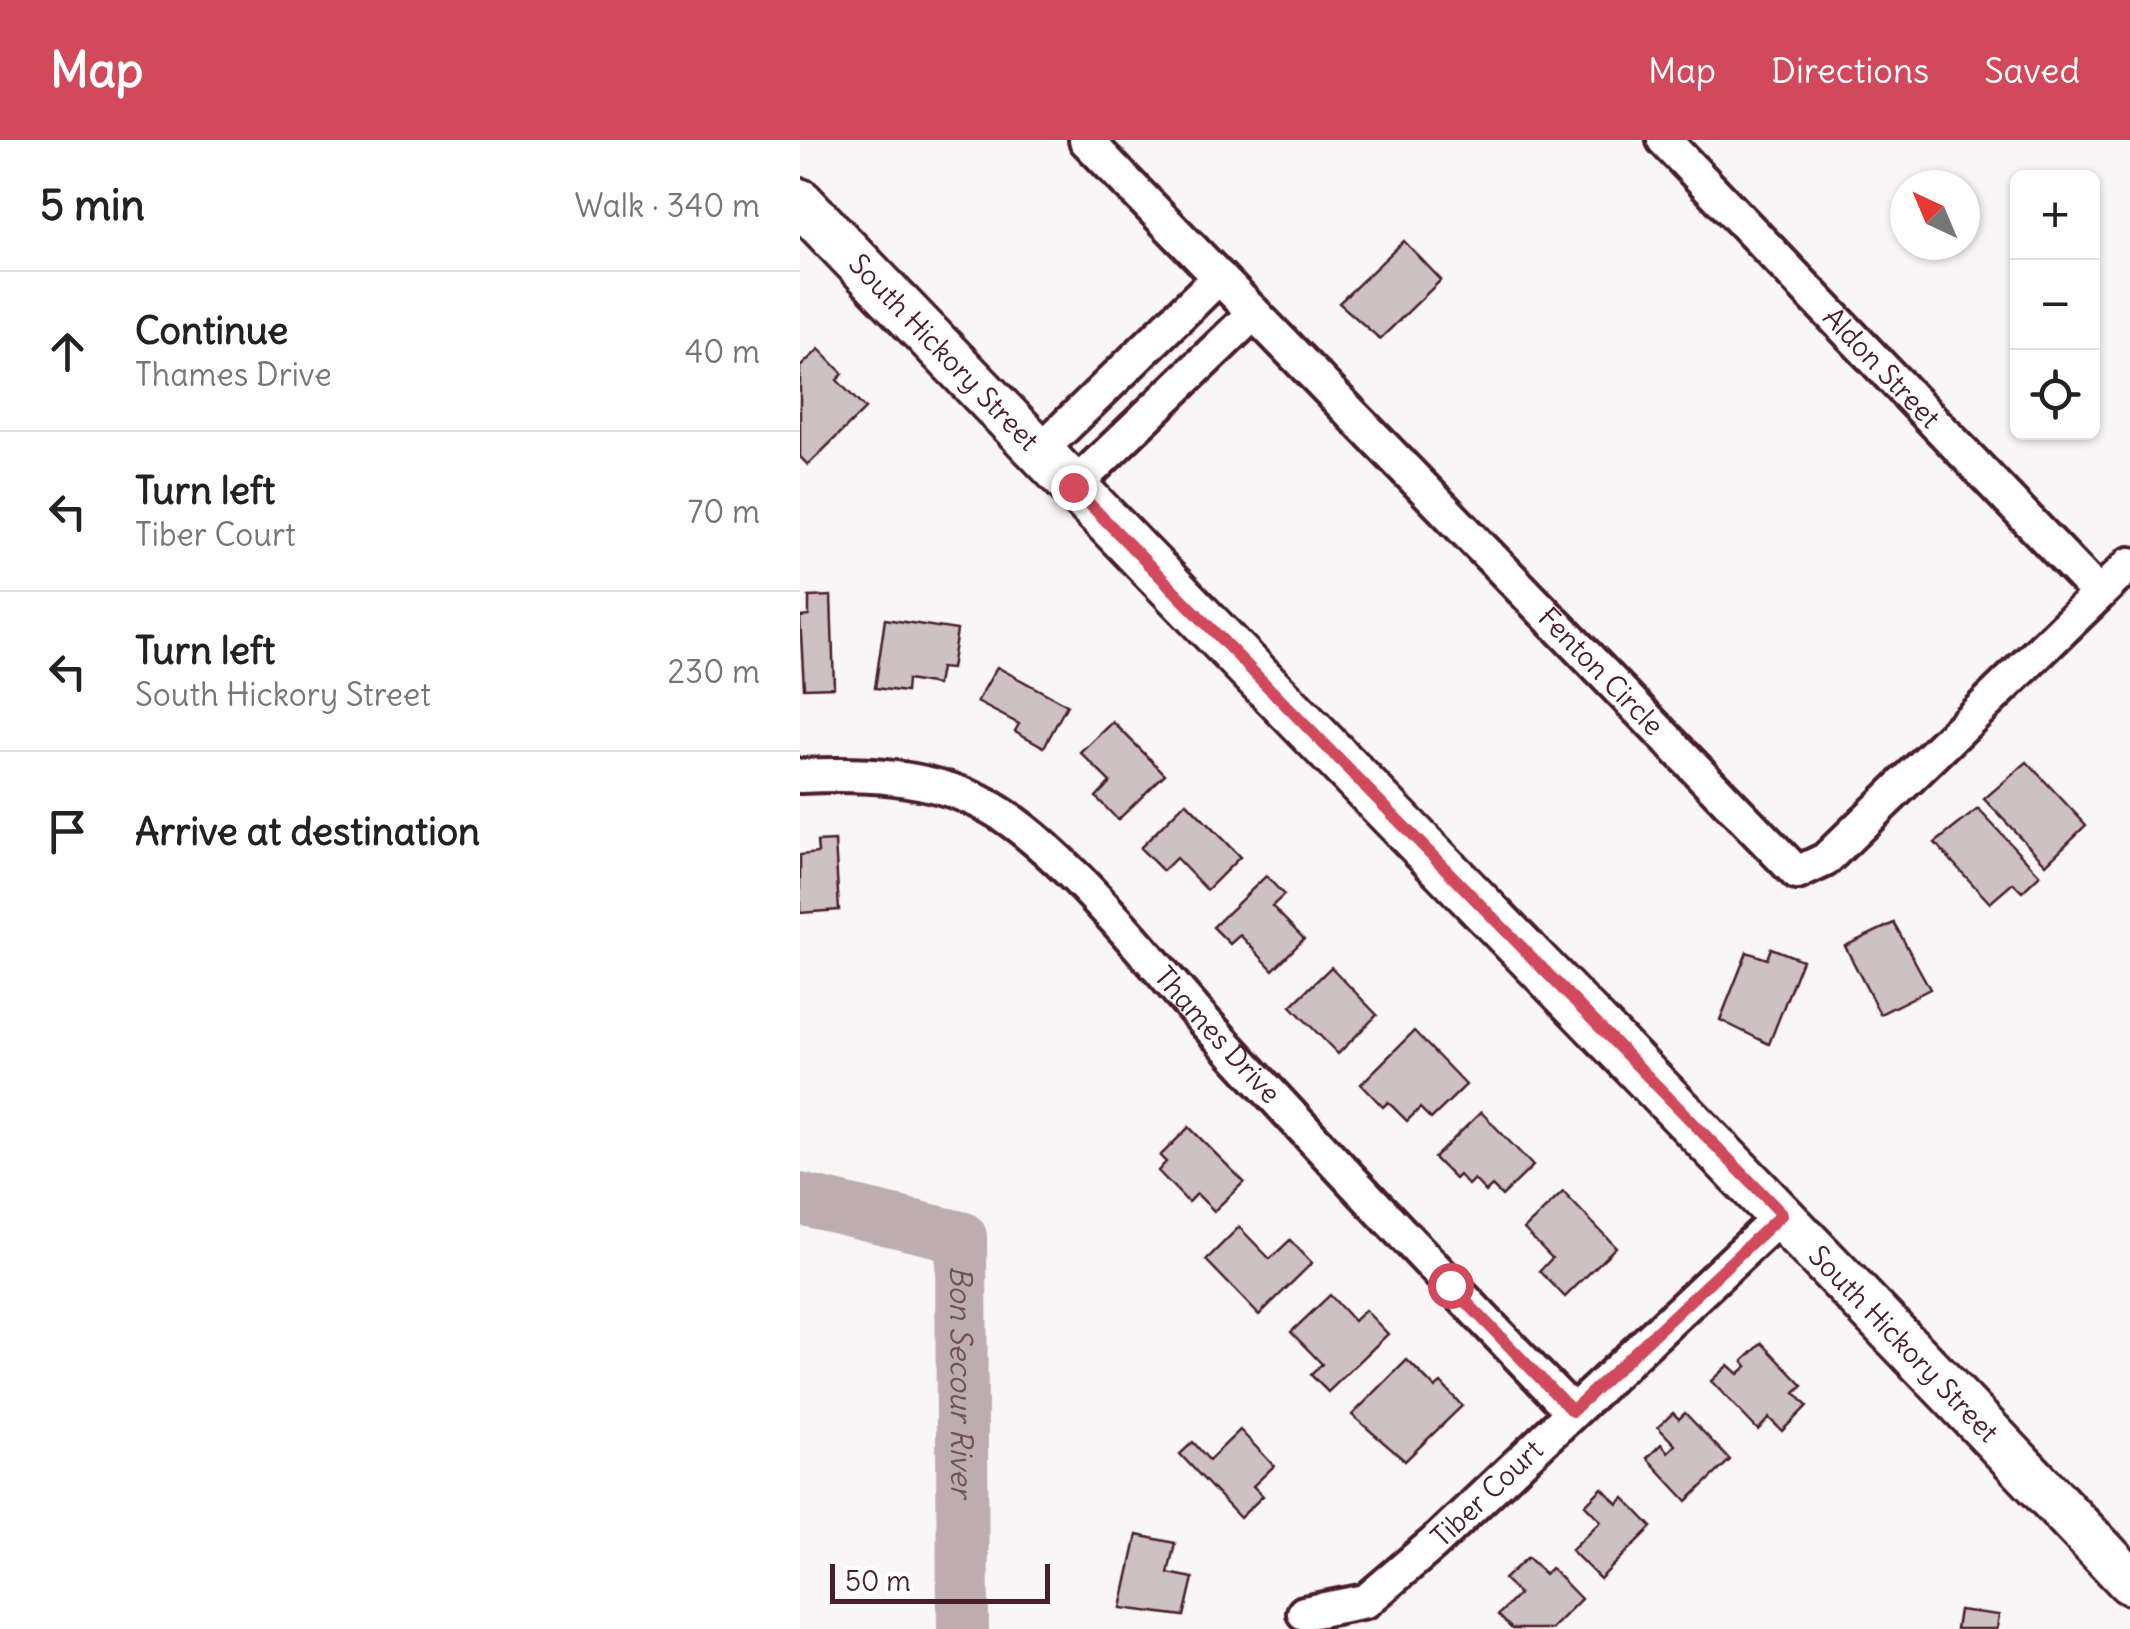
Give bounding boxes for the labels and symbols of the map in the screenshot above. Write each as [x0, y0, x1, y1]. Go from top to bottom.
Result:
north arrow [1890, 170, 1980, 260]
street label: South Hickory Street [841, 246, 1047, 458]
street label: Aldon Street [1816, 299, 1948, 436]
route end [1051, 465, 1097, 511]
street label: Fenton Circle [1531, 599, 1672, 743]
street label: Thames Drive [1147, 959, 1289, 1111]
street label: South Hickory Street [1801, 1238, 2006, 1450]
route start [1428, 1263, 1474, 1309]
water label: Bon Secour River [942, 1266, 981, 1501]
street label: Tiber Court [1423, 1432, 1550, 1555]
scale bar [830, 1559, 1050, 1604]

